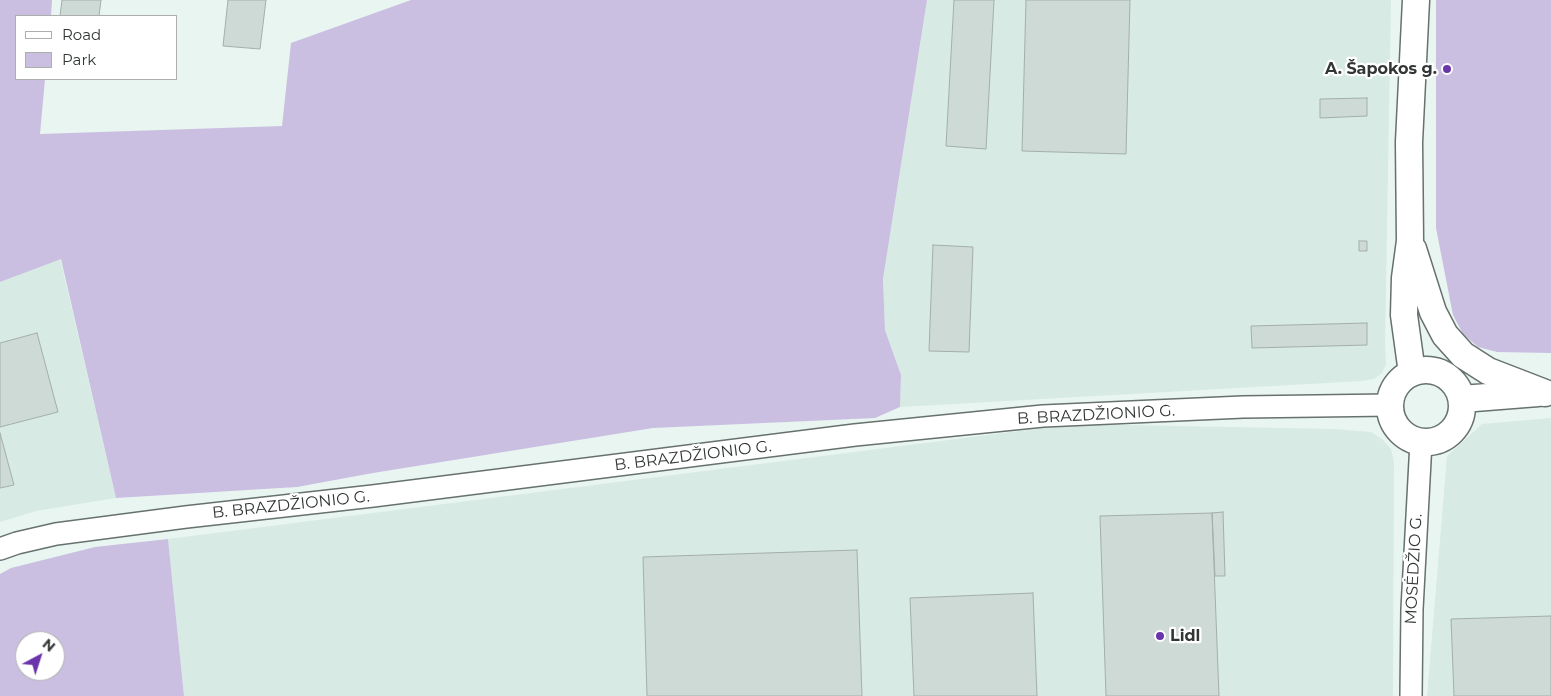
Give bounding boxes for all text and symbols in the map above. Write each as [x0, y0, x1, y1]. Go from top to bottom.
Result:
legend [15, 15, 178, 80]
text: Road [62, 25, 101, 44]
text: Park [62, 50, 96, 69]
place label: A. Šapokos g. [1325, 59, 1437, 79]
marker: A. Šapokos g. [1441, 63, 1453, 75]
street label: B. BRAZDŽIONIO G. [1016, 401, 1176, 429]
street label: B. BRAZDŽIONIO G. [613, 437, 773, 475]
street label: B. BRAZDŽIONIO G. [211, 487, 371, 523]
street label: MOSĖDŽIO G. [1402, 513, 1426, 625]
place label: Lidl [1170, 626, 1200, 646]
marker: Lidl [1154, 630, 1166, 642]
north arrow [15, 631, 65, 681]
text: N [39, 635, 59, 656]

